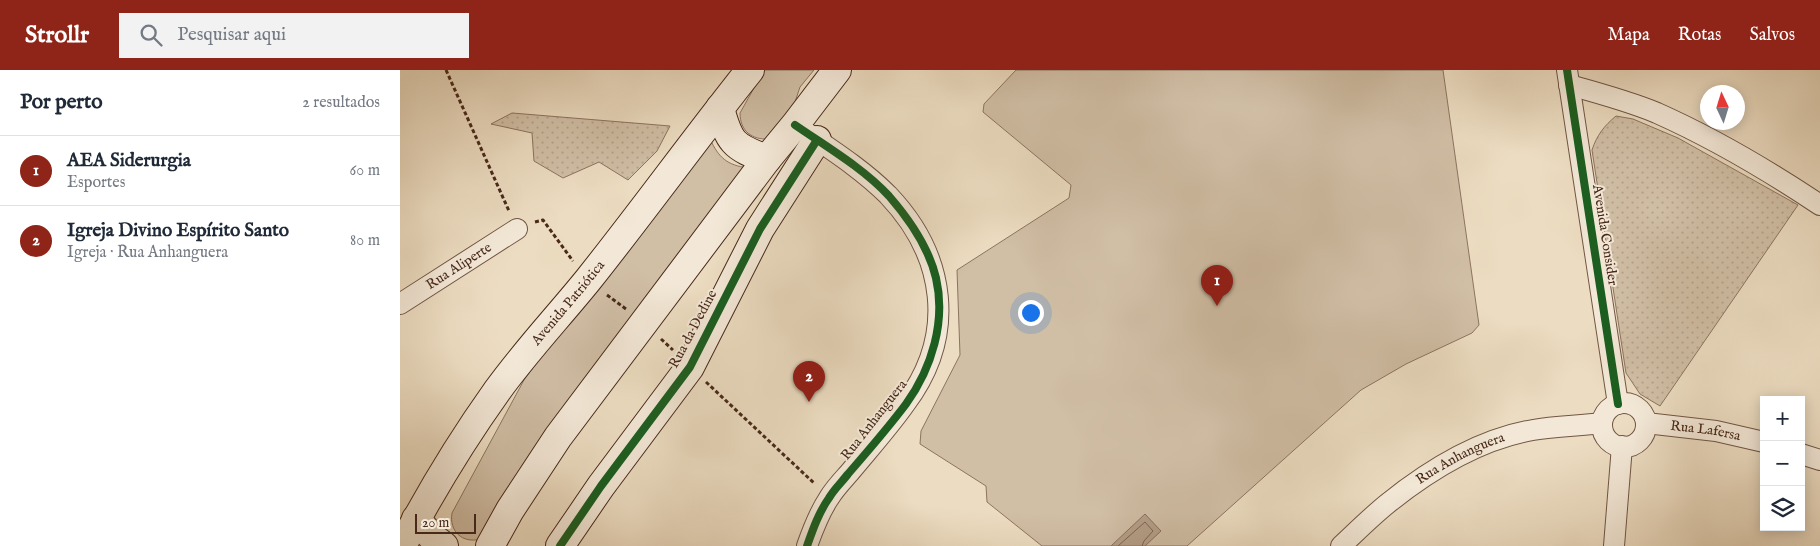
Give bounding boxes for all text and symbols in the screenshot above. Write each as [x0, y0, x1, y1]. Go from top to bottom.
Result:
search box [119, 13, 469, 58]
text: Strollr [25, 20, 89, 51]
icon: search [137, 21, 165, 49]
text: Pesquisar aqui [177, 23, 286, 47]
text: Mapa [1608, 24, 1650, 47]
text: Rotas [1678, 24, 1721, 47]
text: Salvos [1749, 24, 1795, 47]
north arrow [1700, 85, 1745, 130]
text: Por perto [20, 89, 102, 116]
text: 2 resultados [302, 93, 380, 113]
text: AEA Siderurgia [67, 149, 191, 173]
text: 1 [33, 161, 39, 181]
text: 60 m [350, 161, 380, 181]
text: Esportes [67, 173, 125, 193]
street label: Avenida Consider [1588, 182, 1622, 287]
text: Igreja Divino Espírito Santo [67, 219, 289, 243]
text: 2 [32, 231, 40, 251]
text: 80 m [350, 231, 380, 251]
street label: Rua Aliperte [423, 238, 496, 294]
text: Igreja · Rua Anhanguera [67, 243, 228, 263]
street label: Avenida Patriótica [527, 256, 609, 350]
pin: 1 [1201, 265, 1233, 306]
street label: Rua da Dedine [665, 286, 721, 371]
your location [1018, 300, 1044, 326]
pin: 2 [793, 361, 825, 402]
street label: Rua Anhanguera [837, 375, 912, 464]
map controls [1760, 396, 1805, 531]
button: + [1760, 396, 1805, 441]
street label: Rua Lafersa [1670, 417, 1743, 446]
street label: Rua Anhanguera [1412, 428, 1508, 489]
button: − [1760, 441, 1805, 486]
button: layers [1760, 486, 1805, 531]
scale bar [415, 511, 476, 534]
text: 20 m [422, 514, 449, 532]

